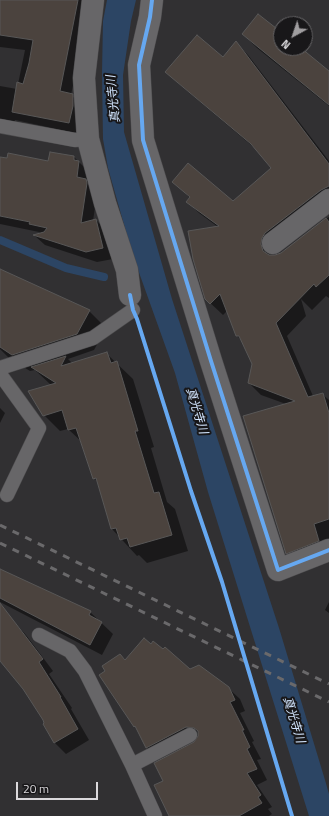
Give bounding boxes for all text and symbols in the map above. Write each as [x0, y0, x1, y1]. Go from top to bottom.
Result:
north arrow [273, 16, 313, 56]
text: N [278, 36, 294, 53]
water label: 真光寺川 [104, 74, 124, 124]
water label: 真光寺川 [182, 386, 210, 436]
water label: 真光寺川 [279, 695, 307, 745]
scale bar [18, 774, 100, 800]
text: 20 m [23, 779, 49, 798]

